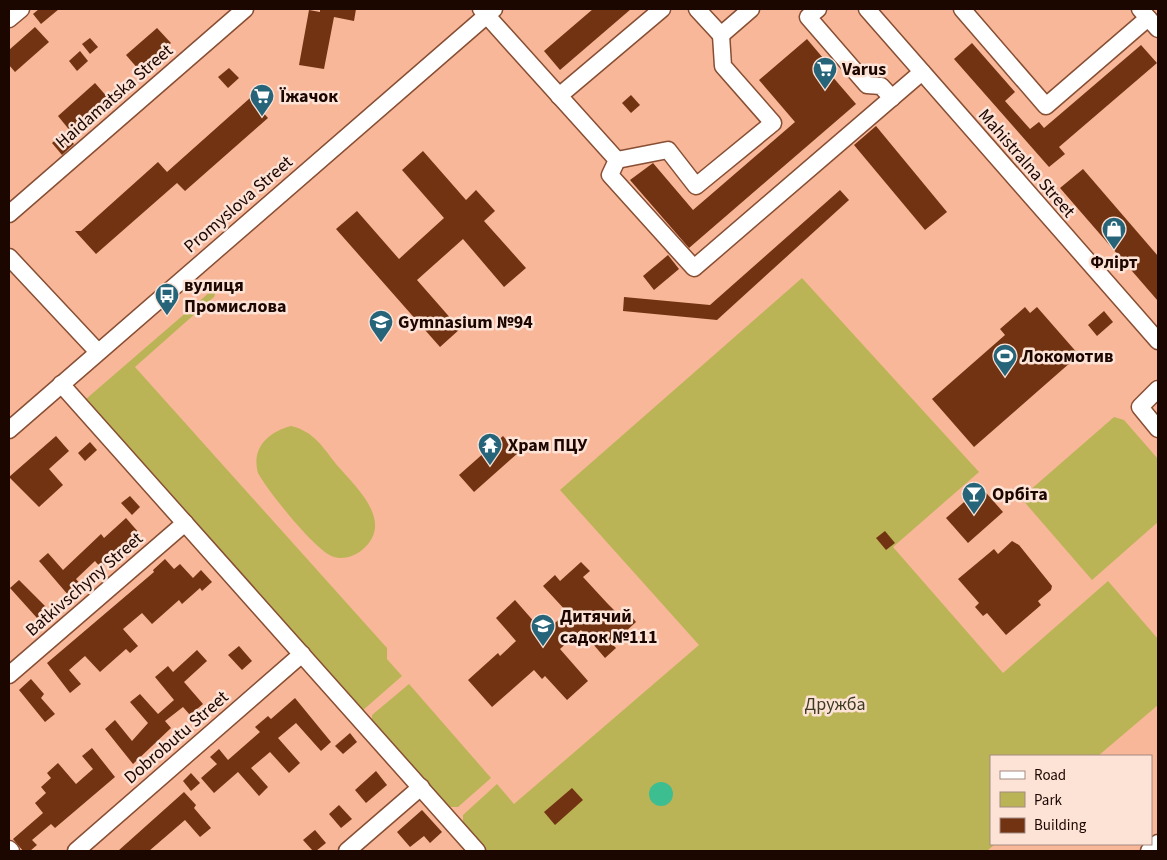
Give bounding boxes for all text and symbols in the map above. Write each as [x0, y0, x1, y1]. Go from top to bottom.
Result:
street label: Haidamatska Street [50, 38, 178, 154]
supermarket icon: Varus [812, 56, 838, 90]
place label: Varus [841, 57, 886, 82]
supermarket icon: Їжачок [249, 83, 275, 117]
place label: Їжачок [279, 84, 338, 109]
street label: Mahistralna Street [972, 104, 1081, 223]
street label: Promyslova Street [178, 150, 298, 259]
shop icon: Флірт [1101, 216, 1127, 250]
place label: Флірт [1090, 250, 1138, 275]
place label: вулиця Промислова [184, 273, 286, 319]
bus stop icon: вулиця Промислова [154, 282, 180, 316]
school or university icon: Gymnasium №94 [368, 309, 394, 343]
place label: Gymnasium №94 [398, 310, 533, 335]
sports icon: Локомотив [992, 343, 1018, 377]
place label: Локомотив [1021, 344, 1113, 369]
temple icon: Храм ПЦУ [477, 432, 503, 466]
place label: Храм ПЦУ [508, 433, 588, 458]
bar icon: Орбіта [961, 481, 987, 515]
place label: Орбіта [992, 482, 1048, 507]
street label: Batkivschyny Street [20, 526, 148, 642]
place label: Дитячий садок №111 [560, 604, 658, 650]
school or university icon: Дитячий садок №111 [530, 613, 556, 647]
street label: Dobrobutu Street [119, 685, 234, 790]
park label: Дружба [805, 692, 865, 717]
legend [990, 755, 1152, 845]
text: Road [1034, 765, 1066, 786]
text: Park [1034, 790, 1063, 811]
text: Building [1034, 815, 1087, 836]

